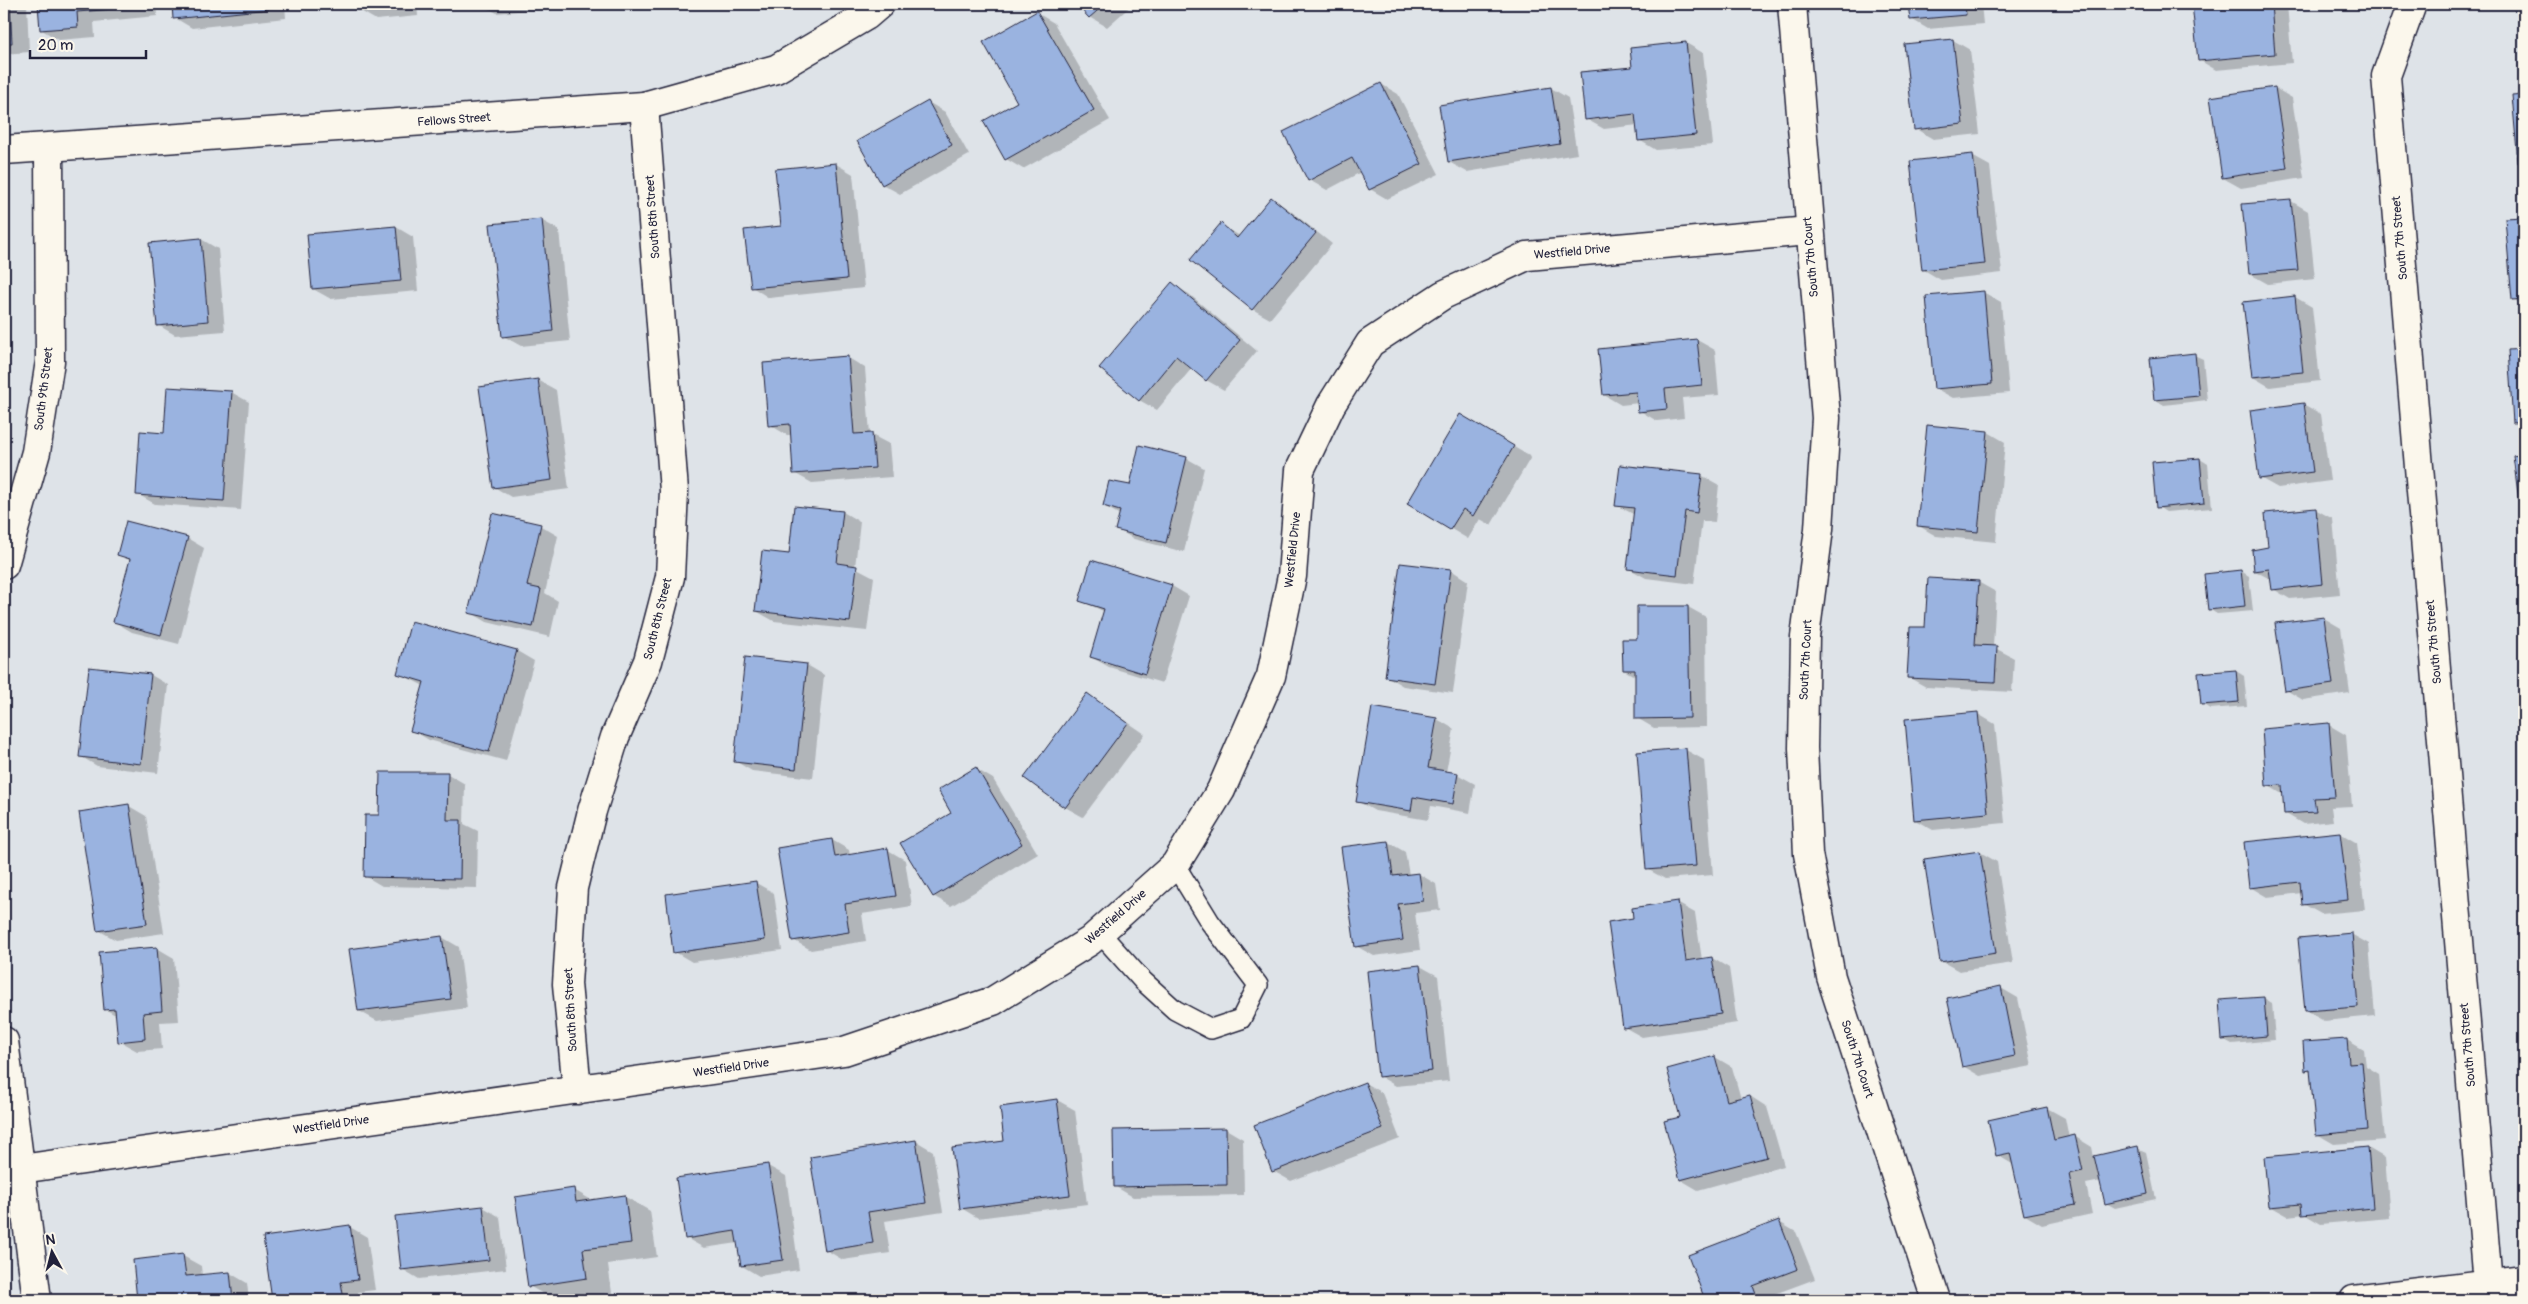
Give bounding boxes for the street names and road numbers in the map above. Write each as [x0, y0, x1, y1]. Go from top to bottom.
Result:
street label: Fellows Street [417, 110, 491, 130]
street label: South 8th Street [643, 174, 663, 260]
street label: South 7th Street [2389, 195, 2411, 281]
street label: South 7th Court [1800, 216, 1822, 298]
street label: Westfield Drive [1533, 241, 1611, 263]
street label: South 9th Street [31, 346, 57, 432]
street label: Westfield Drive [1282, 511, 1304, 589]
street label: South 8th Street [641, 576, 676, 662]
street label: South 7th Street [2423, 599, 2445, 685]
street label: South 7th Court [1796, 619, 1816, 701]
street label: Westfield Drive [1082, 886, 1150, 948]
street label: South 8th Street [561, 967, 581, 1052]
street label: South 7th Street [2457, 1002, 2479, 1088]
street label: South 7th Court [1837, 1018, 1877, 1100]
street label: Westfield Drive [692, 1055, 770, 1081]
street label: Westfield Drive [292, 1112, 370, 1138]

